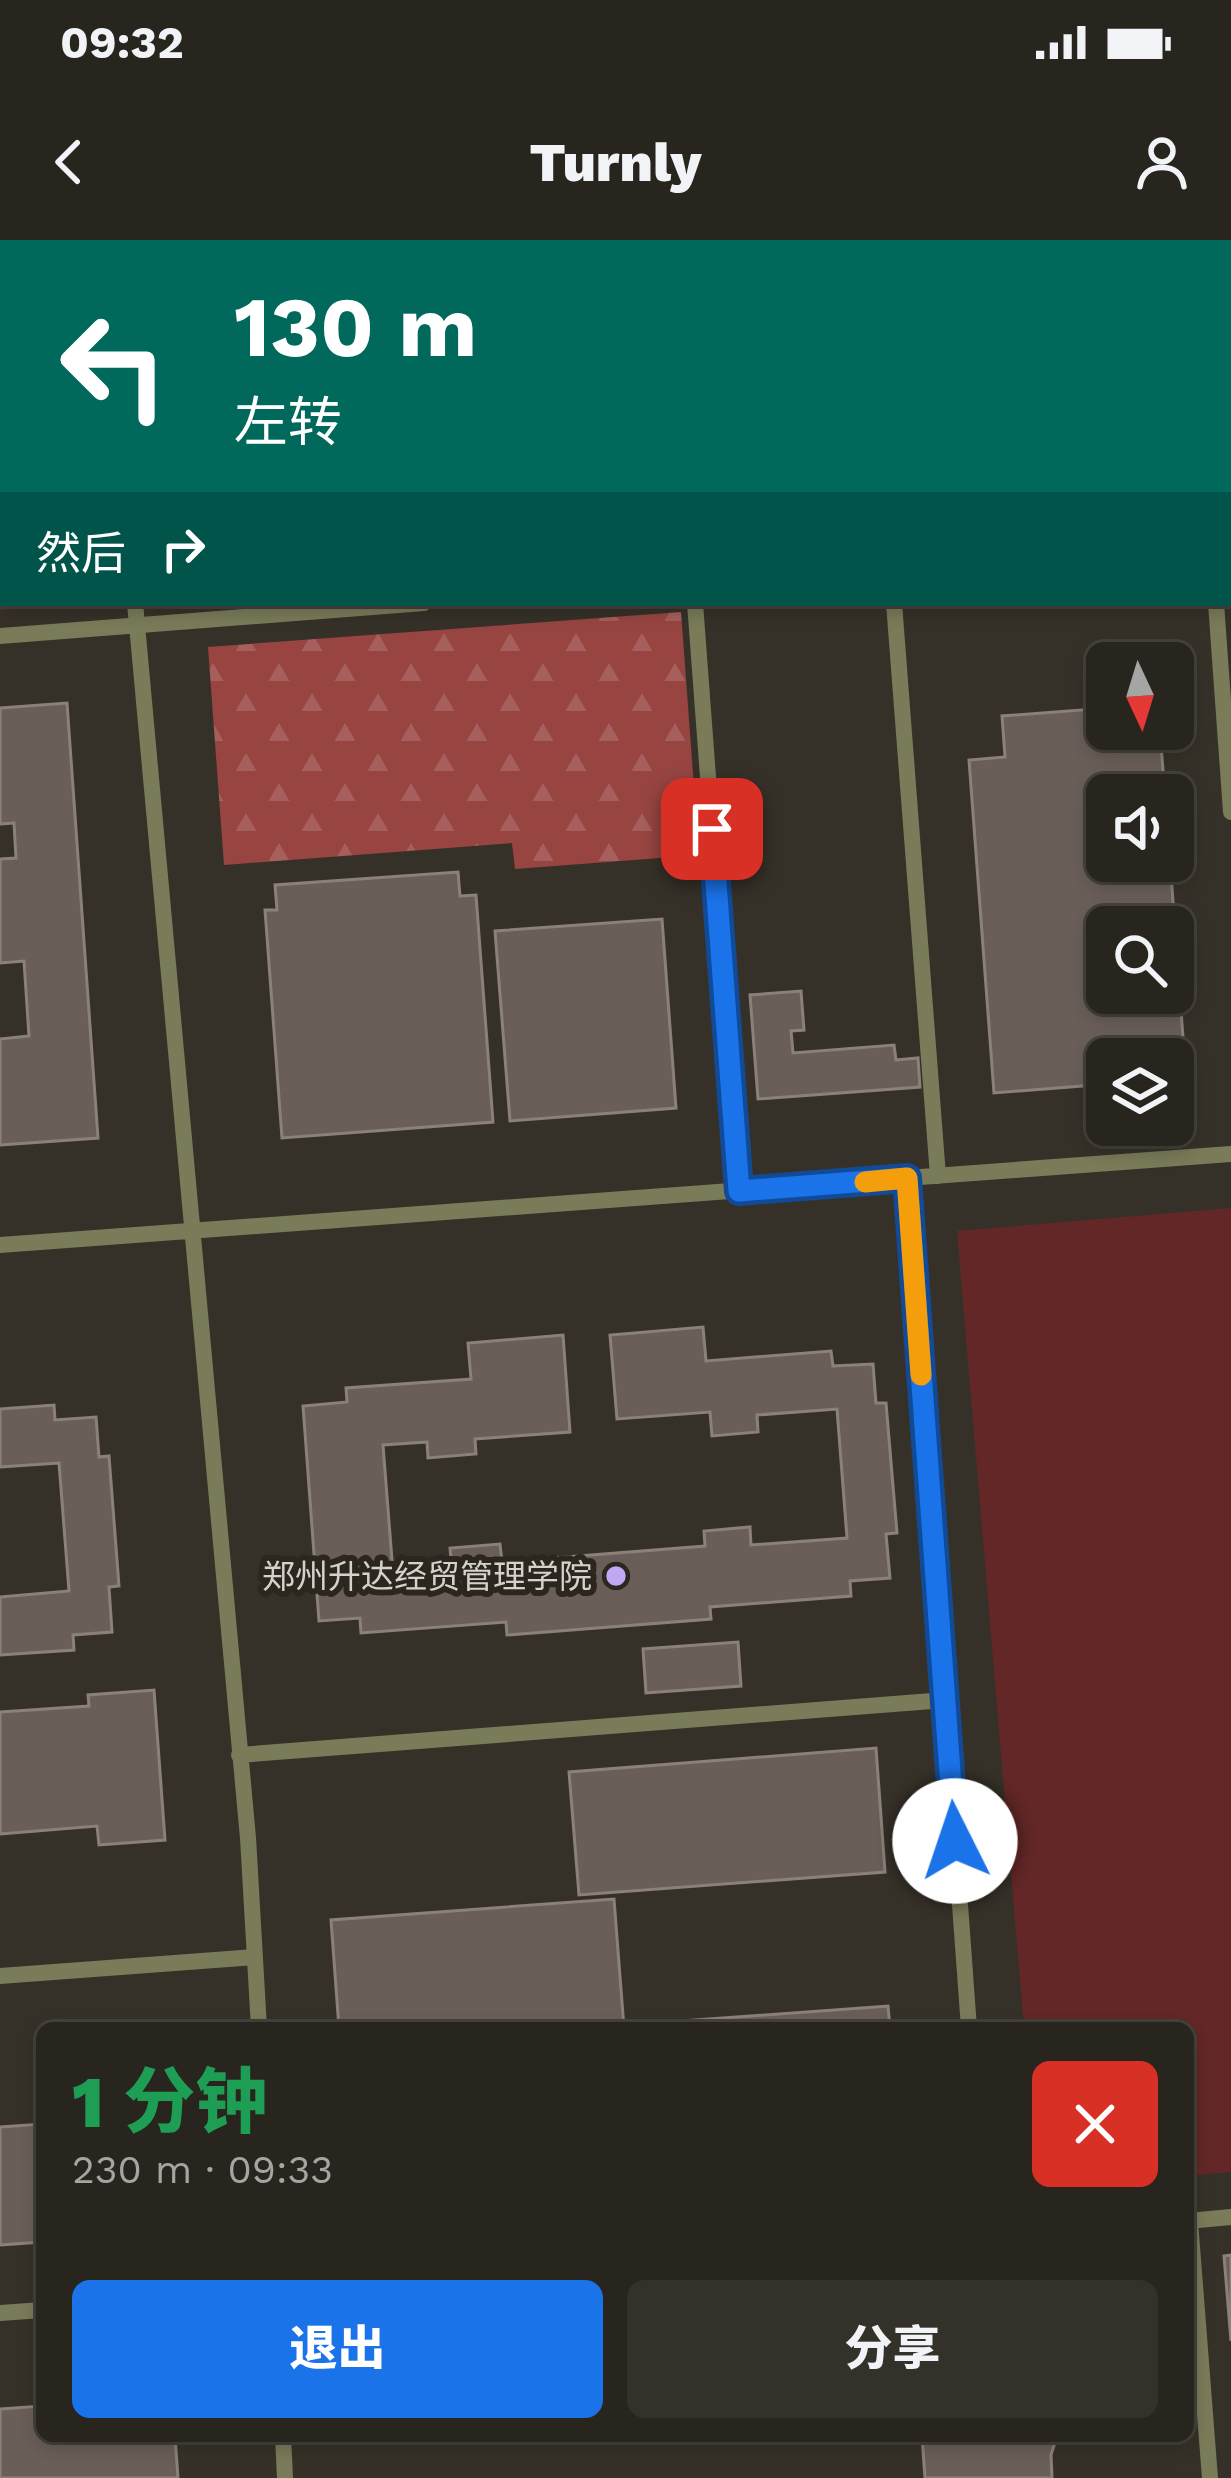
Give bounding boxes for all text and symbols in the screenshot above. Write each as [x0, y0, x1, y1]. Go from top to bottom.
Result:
text: 09:32 [60, 16, 184, 69]
icon: back [36, 129, 102, 195]
icon: person [1129, 129, 1195, 195]
text: Turnly [529, 131, 702, 194]
text: 130 m [234, 278, 477, 376]
icon: left [36, 288, 192, 444]
text: 左转 [234, 391, 342, 454]
icon: right [150, 516, 216, 582]
text: 然后 [36, 527, 126, 580]
north arrow [1086, 642, 1194, 750]
map controls [1086, 642, 1194, 1146]
button: sound [1086, 774, 1194, 882]
pin [661, 778, 763, 880]
icon: arrive [679, 796, 745, 862]
button: search [1086, 906, 1194, 1014]
button: layers [1086, 1038, 1194, 1146]
place label: 郑州升达经贸管理学院 [262, 1557, 592, 1596]
marker: 郑州升达经贸管理学院 [603, 1563, 629, 1589]
position arrow [892, 1778, 1018, 1904]
text: 1 分钟 [72, 2060, 267, 2144]
button: close [1032, 2061, 1158, 2187]
text: 230 m · 09:33 [72, 2147, 333, 2192]
button: 退出 [72, 2280, 603, 2418]
button: 分享 [627, 2280, 1158, 2418]

